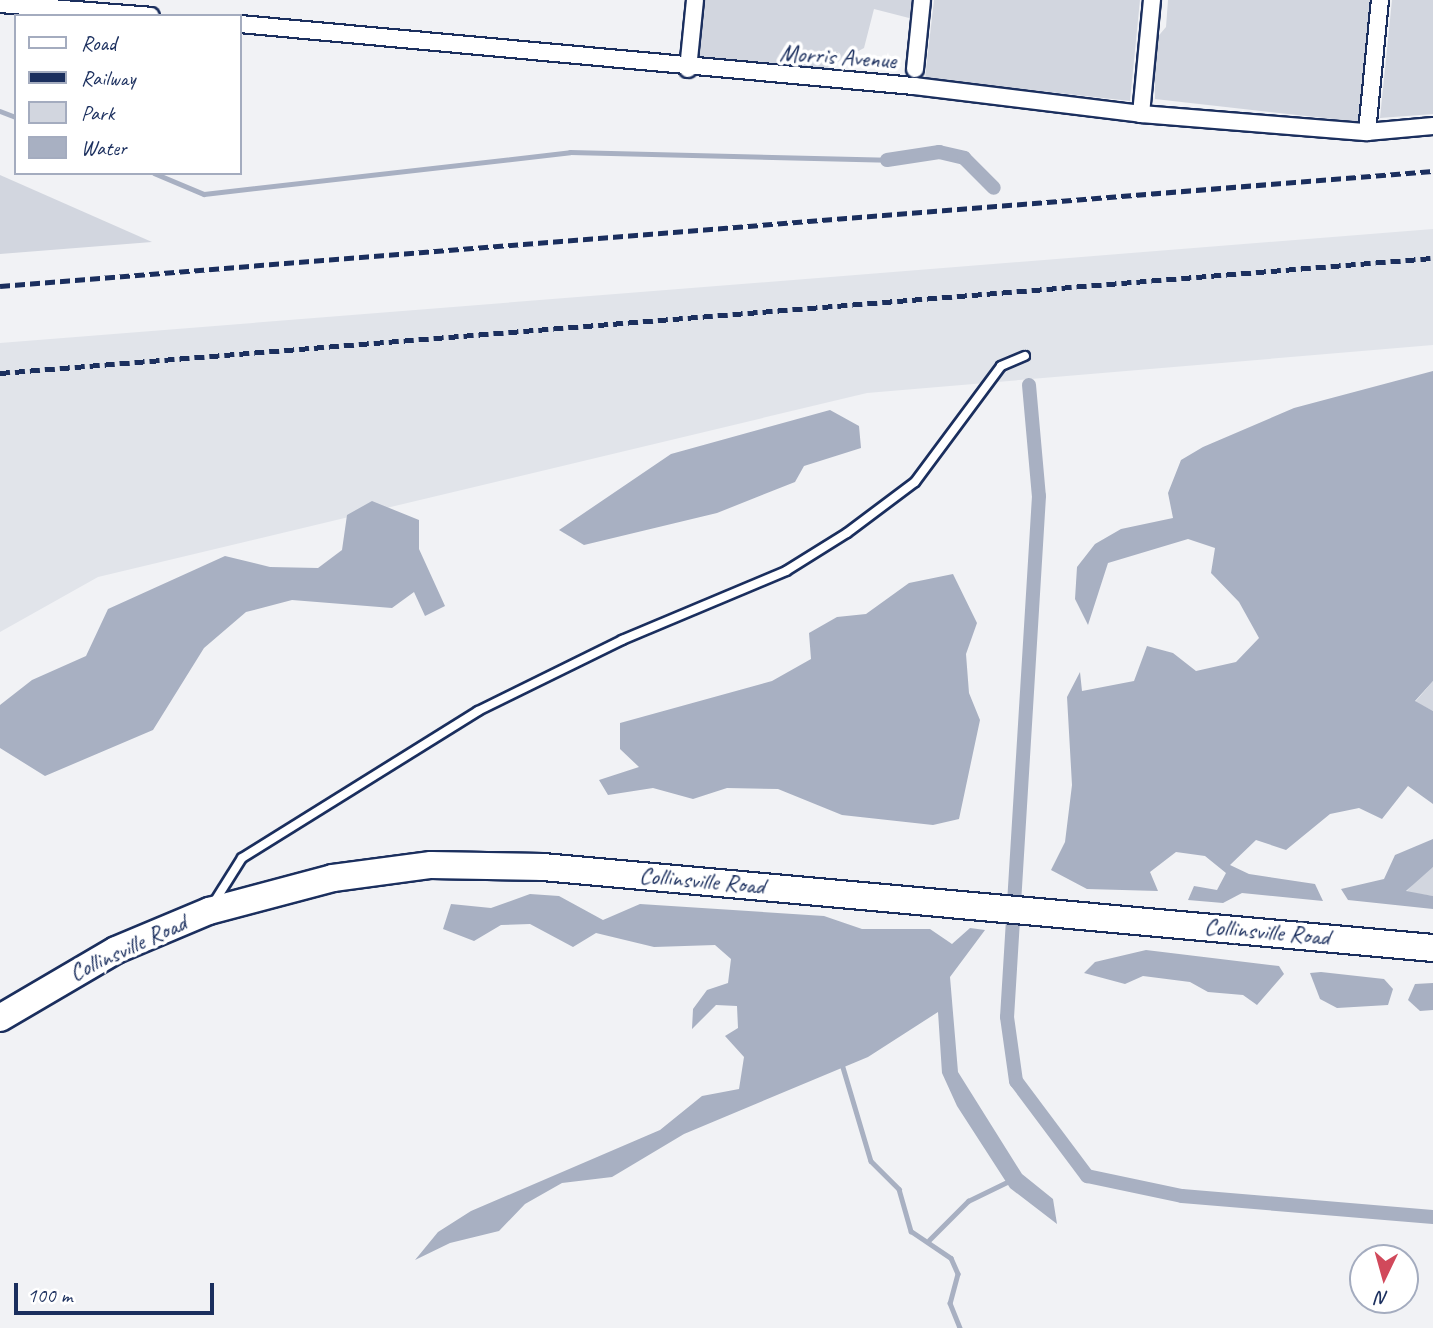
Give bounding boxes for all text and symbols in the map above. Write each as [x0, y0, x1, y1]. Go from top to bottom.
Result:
legend [14, 14, 242, 175]
text: Road [81, 30, 116, 56]
street label: Morris Avenue [779, 39, 897, 75]
text: Railway [81, 65, 135, 91]
text: Park [81, 100, 114, 126]
text: Water [81, 135, 127, 161]
street label: Collinsville Road [638, 861, 766, 901]
street label: Collinsville Road [65, 908, 191, 988]
street label: Collinsville Road [1203, 912, 1331, 952]
north arrow [1349, 1244, 1419, 1314]
scale bar [18, 1268, 217, 1312]
text: 100 m [27, 1282, 72, 1308]
text: N [1375, 1285, 1389, 1310]

